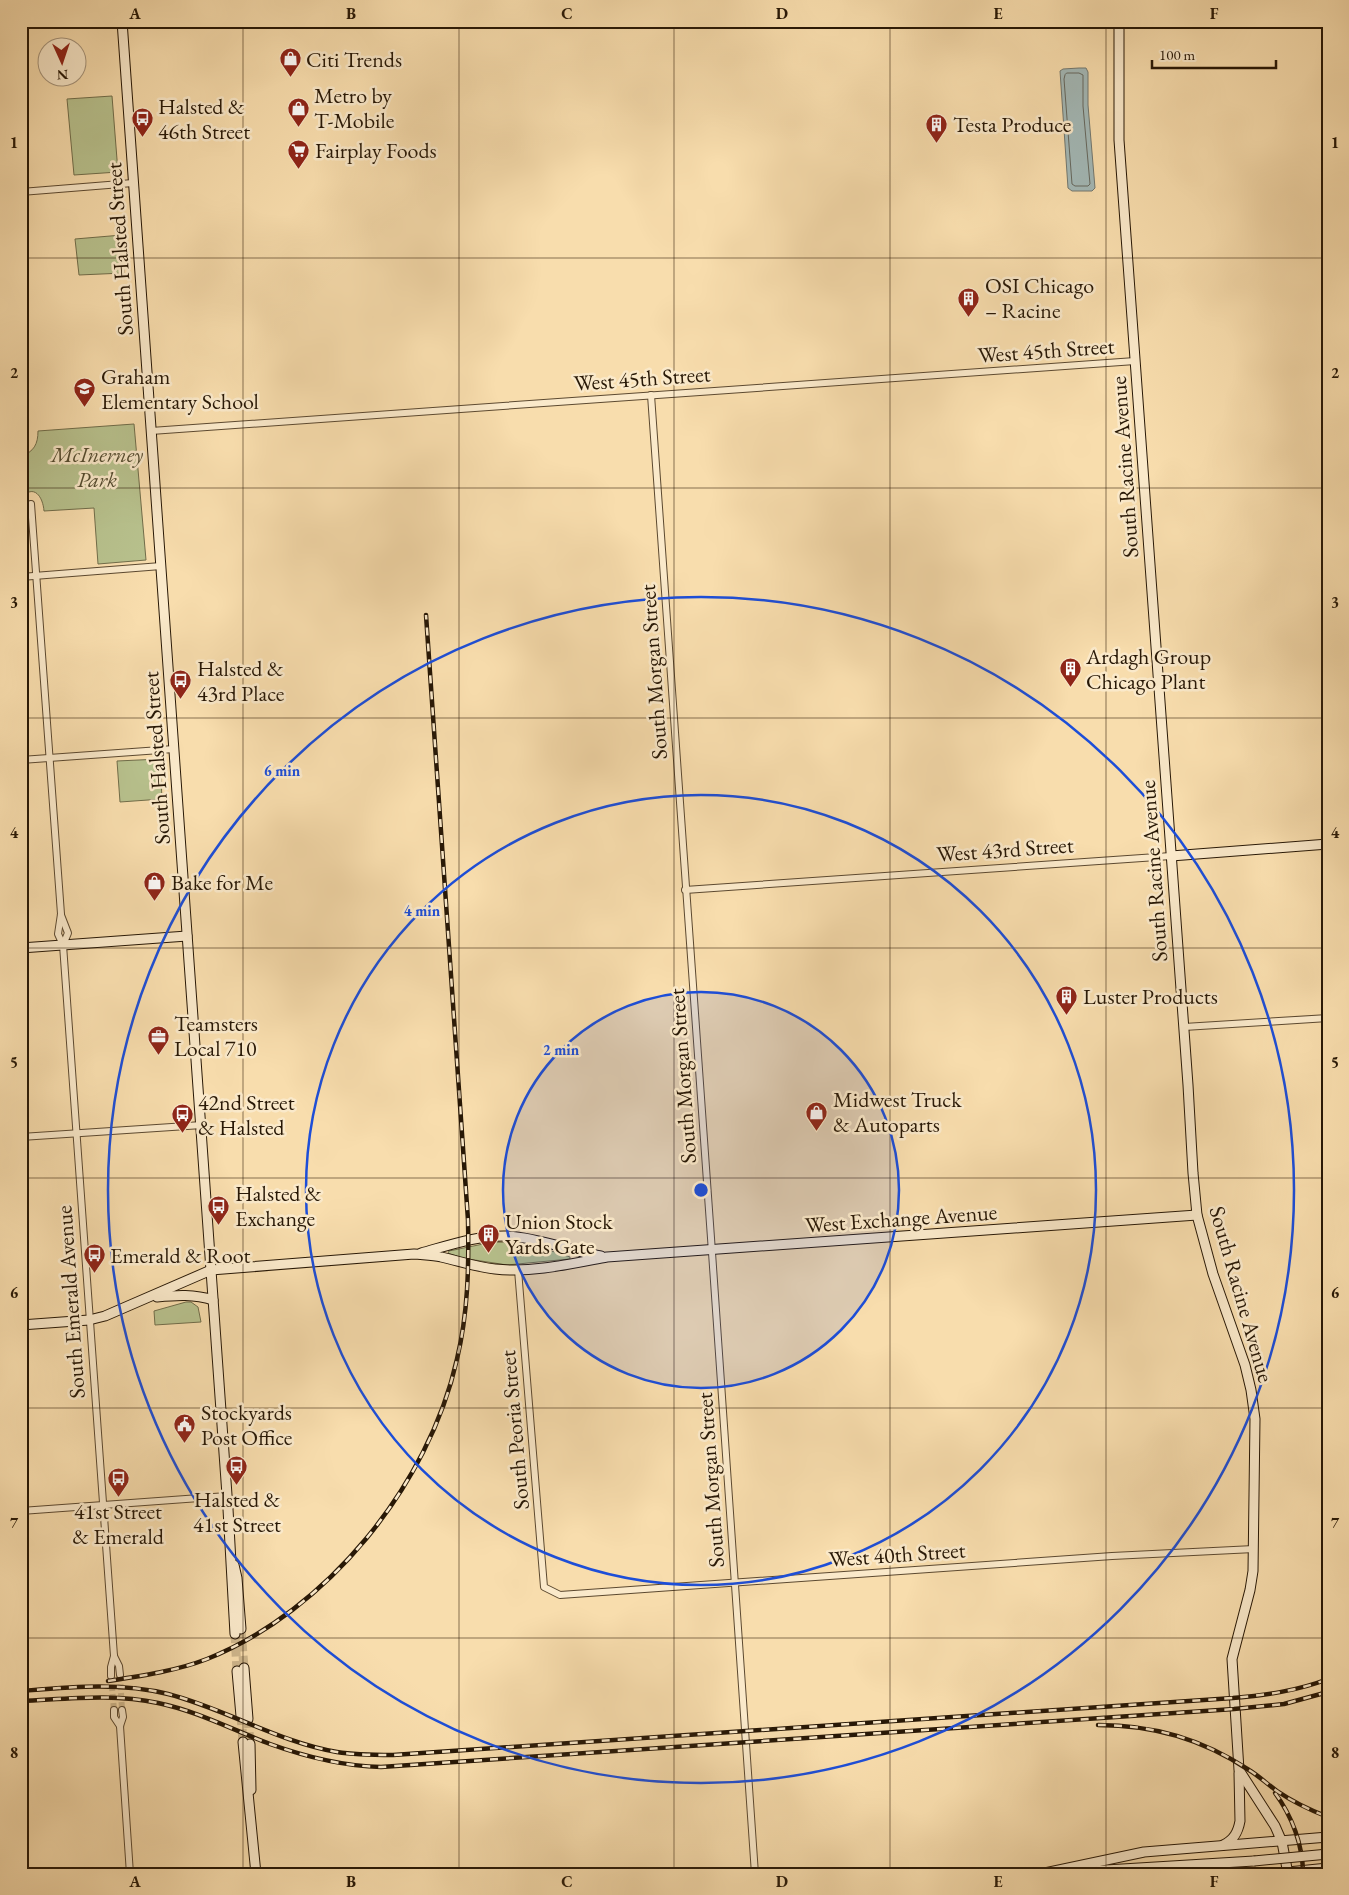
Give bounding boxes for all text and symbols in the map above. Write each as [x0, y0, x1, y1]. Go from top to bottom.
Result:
text: A [128, 3, 141, 24]
text: B [346, 3, 356, 24]
text: C [561, 3, 573, 24]
text: D [776, 3, 788, 24]
text: E [993, 3, 1003, 24]
text: F [1210, 3, 1219, 24]
north arrow [38, 38, 88, 88]
scale bar [1152, 38, 1275, 70]
place label: Citi Trends [306, 45, 402, 74]
text: 100 m [1159, 45, 1196, 64]
shop icon: Citi Trends [278, 47, 302, 78]
text: N [56, 66, 69, 84]
place label: Metro by T-Mobile [314, 81, 395, 135]
place label: Halsted & 46th Street [158, 92, 250, 146]
shop icon: Metro by T-Mobile [286, 96, 310, 127]
bus stop icon: Halsted & 46th Street [130, 107, 154, 138]
place label: Testa Produce [953, 110, 1072, 139]
building icon: Testa Produce [925, 112, 949, 143]
text: 1 [10, 132, 18, 153]
text: 1 [1331, 132, 1339, 153]
place label: Fairplay Foods [315, 136, 437, 165]
supermarket icon: Fairplay Foods [287, 138, 311, 169]
street label: South Halsted Street [99, 161, 140, 337]
place label: OSI Chicago – Racine [985, 271, 1094, 325]
building icon: OSI Chicago – Racine [957, 286, 981, 317]
street label: West 45th Street [977, 331, 1115, 370]
street label: West 45th Street [573, 359, 711, 398]
text: 2 [10, 362, 19, 383]
place label: Graham Elementary School [101, 362, 259, 416]
text: 2 [1331, 362, 1340, 383]
street label: South Racine Avenue [1104, 375, 1145, 559]
school or university icon: Graham Elementary School [73, 377, 97, 408]
park label: McInerney Park [49, 440, 143, 494]
street label: South Morgan Street [633, 583, 674, 761]
text: 3 [10, 592, 18, 613]
text: 3 [1331, 592, 1339, 613]
place label: Ardagh Group Chicago Plant [1085, 642, 1211, 696]
place label: Halsted & 43rd Place [197, 654, 285, 708]
building icon: Ardagh Group Chicago Plant [1058, 657, 1082, 688]
bus stop icon: Halsted & 43rd Place [169, 669, 193, 700]
street label: South Halsted Street [136, 670, 177, 846]
text: 6 min [264, 761, 301, 780]
street label: South Racine Avenue [1133, 779, 1174, 963]
text: 4 [10, 822, 19, 843]
text: 4 [1331, 822, 1340, 843]
street label: West 43rd Street [936, 830, 1075, 869]
place label: Bake for Me [171, 868, 273, 897]
shop icon: Bake for Me [143, 870, 167, 901]
text: 4 min [404, 901, 441, 920]
place label: Luster Products [1083, 982, 1218, 1011]
building icon: Luster Products [1055, 984, 1079, 1015]
street label: South Morgan Street [662, 987, 703, 1165]
place label: Teamsters Local 710 [174, 1009, 258, 1063]
office icon: Teamsters Local 710 [146, 1024, 170, 1055]
text: 2 min [543, 1040, 580, 1059]
text: 5 [10, 1052, 18, 1073]
text: 5 [1331, 1052, 1339, 1073]
place label: Midwest Truck & Autoparts [833, 1085, 962, 1139]
place label: 42nd Street & Halsted [198, 1088, 295, 1142]
shop icon: Midwest Truck & Autoparts [805, 1100, 829, 1131]
bus stop icon: 42nd Street & Halsted [170, 1103, 194, 1134]
place label: Halsted & Exchange [235, 1179, 322, 1233]
centre of rings [692, 1181, 710, 1199]
bus stop icon: Halsted & Exchange [207, 1194, 231, 1225]
street label: West Exchange Avenue [804, 1197, 999, 1240]
street label: South Racine Avenue [1203, 1203, 1281, 1386]
street label: South Emerald Avenue [49, 1204, 92, 1400]
place label: Union Stock Yards Gate [505, 1207, 613, 1261]
building icon: Union Stock Yards Gate [477, 1222, 501, 1253]
place label: Emerald & Root [110, 1241, 251, 1270]
bus stop icon: Emerald & Root [82, 1243, 106, 1274]
text: 6 [10, 1282, 19, 1303]
text: 6 [1331, 1282, 1340, 1303]
street label: South Peoria Street [493, 1349, 536, 1511]
street label: South Morgan Street [690, 1391, 731, 1569]
place label: Stockyards Post Office [201, 1398, 293, 1452]
public building icon: Stockyards Post Office [173, 1413, 197, 1444]
bus stop icon: Halsted & 41st Street [225, 1454, 249, 1485]
bus stop icon: 41st Street & Emerald [106, 1466, 130, 1497]
place label: Halsted & 41st Street [193, 1485, 281, 1539]
place label: 41st Street & Emerald [72, 1497, 165, 1551]
text: 7 [10, 1512, 19, 1533]
text: 7 [1331, 1512, 1340, 1533]
street label: West 40th Street [828, 1535, 966, 1574]
text: 8 [10, 1742, 18, 1763]
text: 8 [1331, 1742, 1339, 1763]
text: A [128, 1871, 141, 1892]
text: B [346, 1871, 356, 1892]
text: C [561, 1871, 573, 1892]
text: D [776, 1871, 788, 1892]
text: E [993, 1871, 1003, 1892]
text: F [1210, 1871, 1219, 1892]

